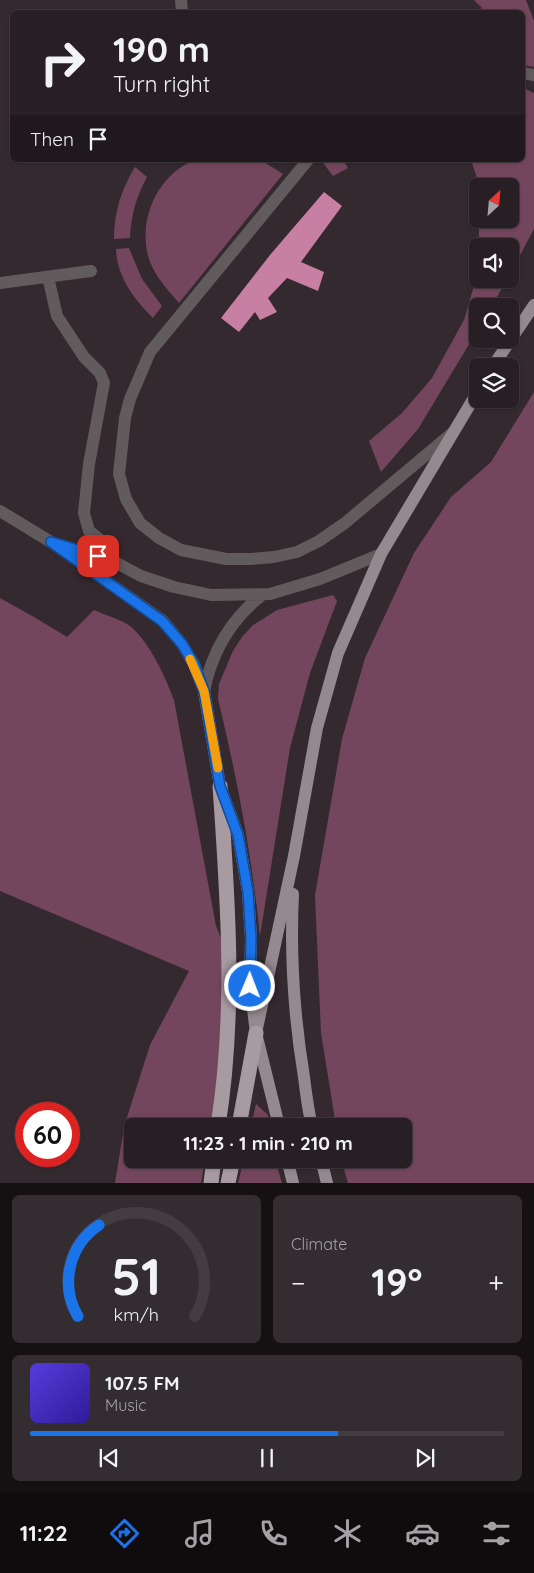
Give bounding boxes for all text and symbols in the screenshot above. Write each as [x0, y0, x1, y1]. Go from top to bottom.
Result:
text: 190 m [113, 27, 210, 71]
icon: right [30, 30, 95, 95]
text: Turn right [113, 70, 210, 98]
icon: arrive [84, 125, 112, 153]
text: Then [30, 127, 74, 151]
north arrow [469, 178, 519, 228]
map controls [469, 178, 519, 408]
button: sound [469, 238, 519, 288]
button: search [469, 298, 519, 348]
button: layers [469, 358, 519, 408]
pin [77, 535, 119, 577]
icon: arrive [84, 542, 112, 570]
position arrow [223, 959, 275, 1011]
speed limit sign: 60 [15, 1102, 80, 1167]
text: 11:23 · 1 min · 210 m [183, 1131, 353, 1155]
text: Climate [291, 1234, 347, 1254]
text: 51 [111, 1243, 162, 1308]
text: 19° [371, 1258, 423, 1306]
text: − [291, 1265, 306, 1300]
text: + [488, 1265, 504, 1300]
text: km/h [114, 1303, 159, 1325]
text: 107.5 FM [105, 1371, 180, 1395]
text: Music [105, 1395, 147, 1415]
icon: previous [95, 1444, 123, 1472]
icon: pause [253, 1444, 281, 1472]
icon: next [411, 1444, 439, 1472]
icon: directions [107, 1516, 142, 1551]
icon: music [182, 1516, 217, 1551]
icon: phone [256, 1516, 291, 1551]
icon: climate [330, 1516, 365, 1551]
icon: car [405, 1516, 440, 1551]
icon: filters [479, 1516, 514, 1551]
text: 11:22 [20, 1519, 68, 1547]

